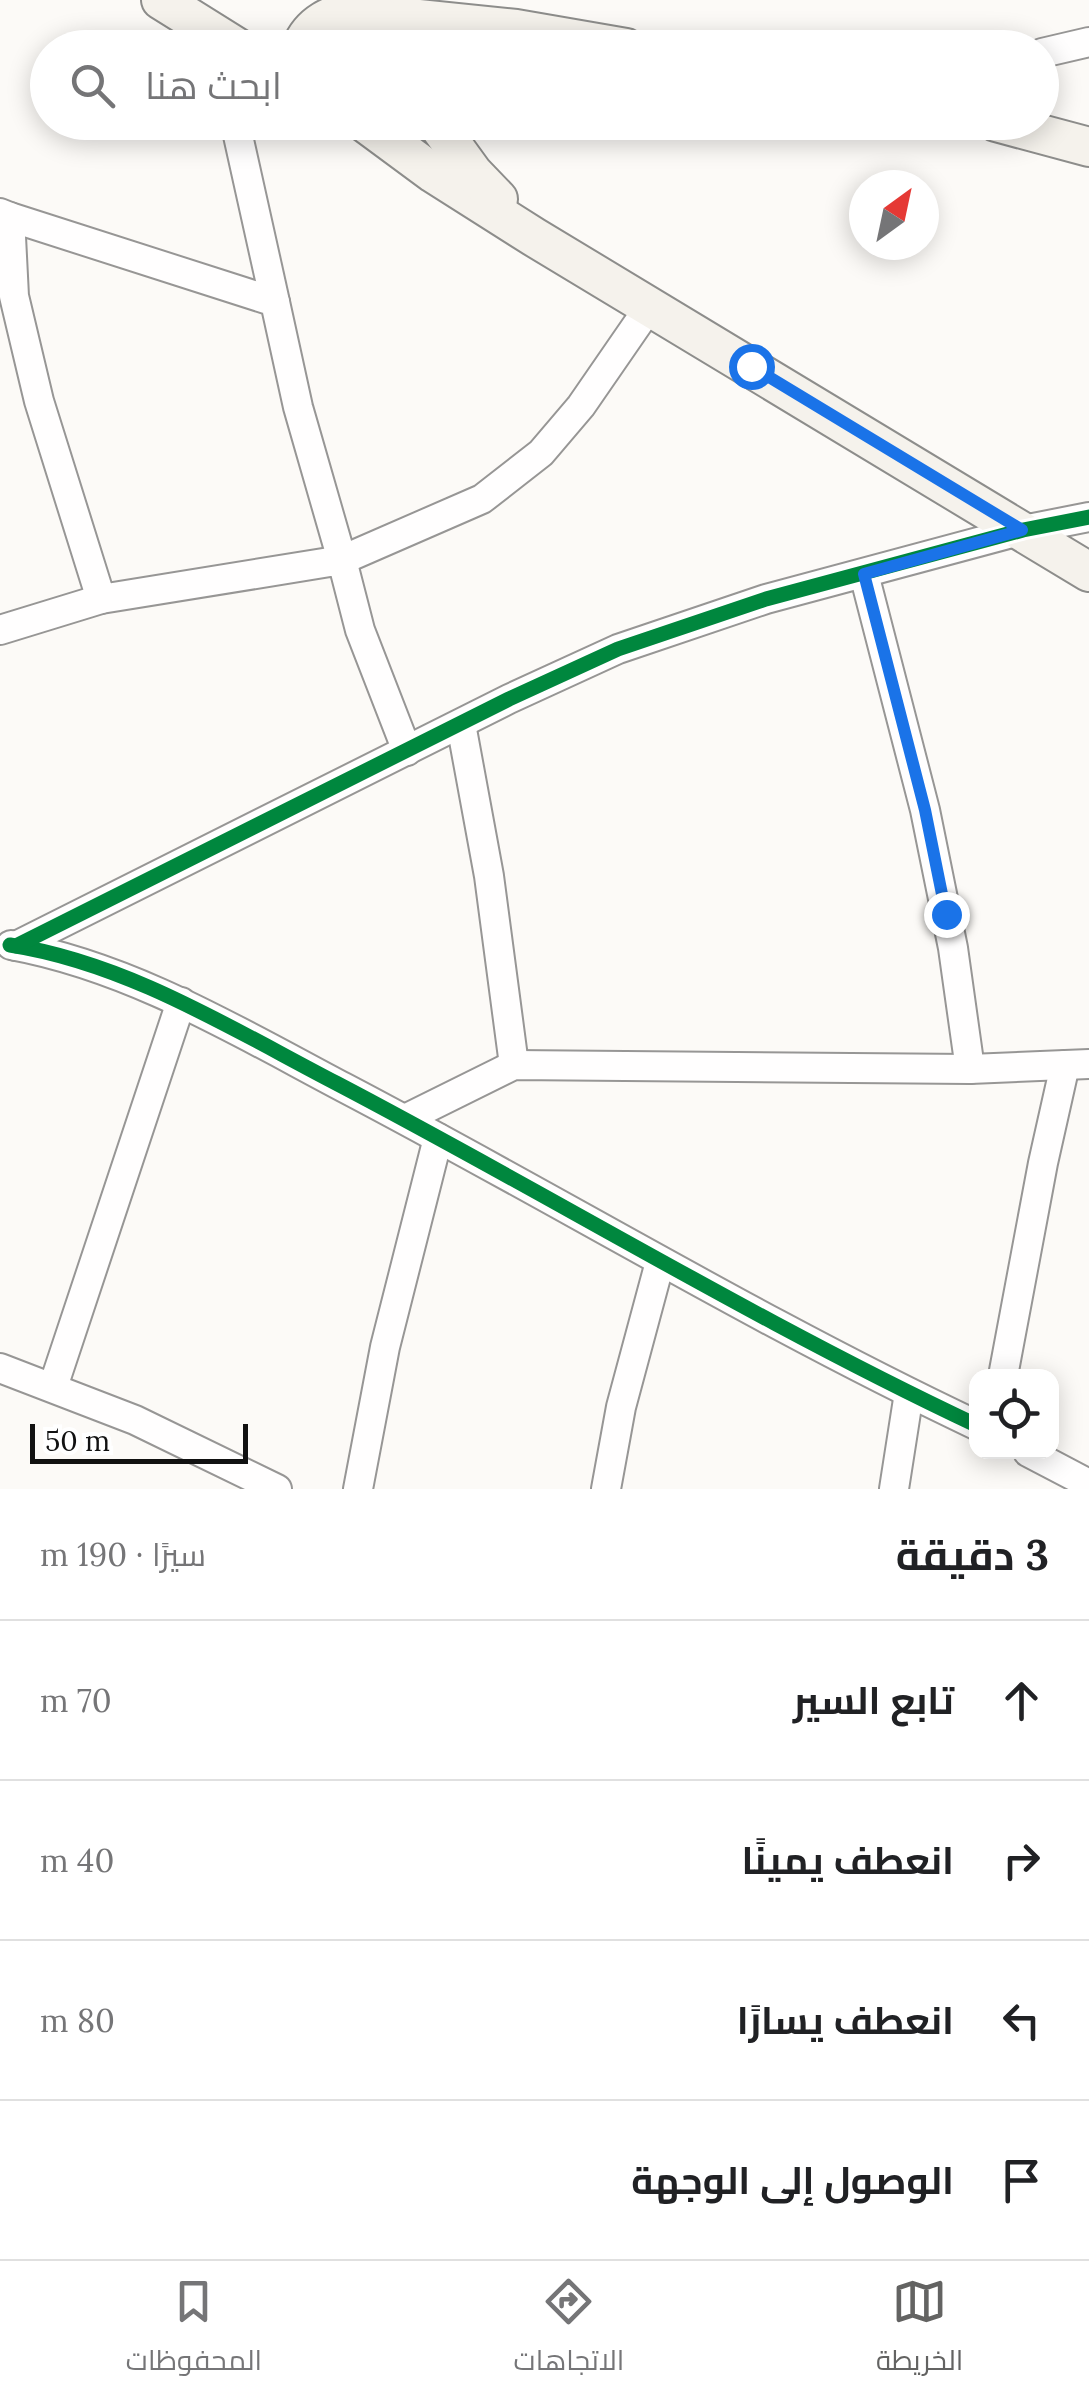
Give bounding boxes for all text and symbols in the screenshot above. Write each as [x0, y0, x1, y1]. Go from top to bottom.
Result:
search box [30, 30, 1059, 140]
icon: search [65, 58, 120, 113]
text: ابحث هنا [145, 61, 282, 109]
north arrow [849, 170, 939, 260]
route start [729, 344, 775, 390]
route end [924, 892, 970, 938]
map controls [969, 1369, 1059, 1459]
button: locate [969, 1369, 1059, 1459]
scale bar [30, 1419, 248, 1464]
text: 50 m [45, 1423, 110, 1459]
text: 3 دقيقة [896, 1528, 1049, 1582]
text: سيرًا · 190 m [40, 1534, 206, 1575]
icon: ahead [994, 1673, 1049, 1728]
text: تابع السير [793, 1676, 954, 1724]
text: 70 m [40, 1680, 112, 1721]
icon: right [994, 1833, 1049, 1888]
text: انعطف يمينًا [741, 1836, 954, 1884]
text: 40 m [40, 1840, 114, 1881]
icon: left [994, 1993, 1049, 2048]
text: انعطف يسارًا [737, 1996, 954, 2044]
text: 80 m [40, 2000, 115, 2041]
icon: arrive [994, 2153, 1049, 2208]
text: الوصول إلى الوجهة [631, 2156, 954, 2204]
tab: المحفوظات [126, 2274, 262, 2386]
tab: الاتجاهات [514, 2274, 624, 2386]
tab: الخريطة [876, 2274, 963, 2386]

